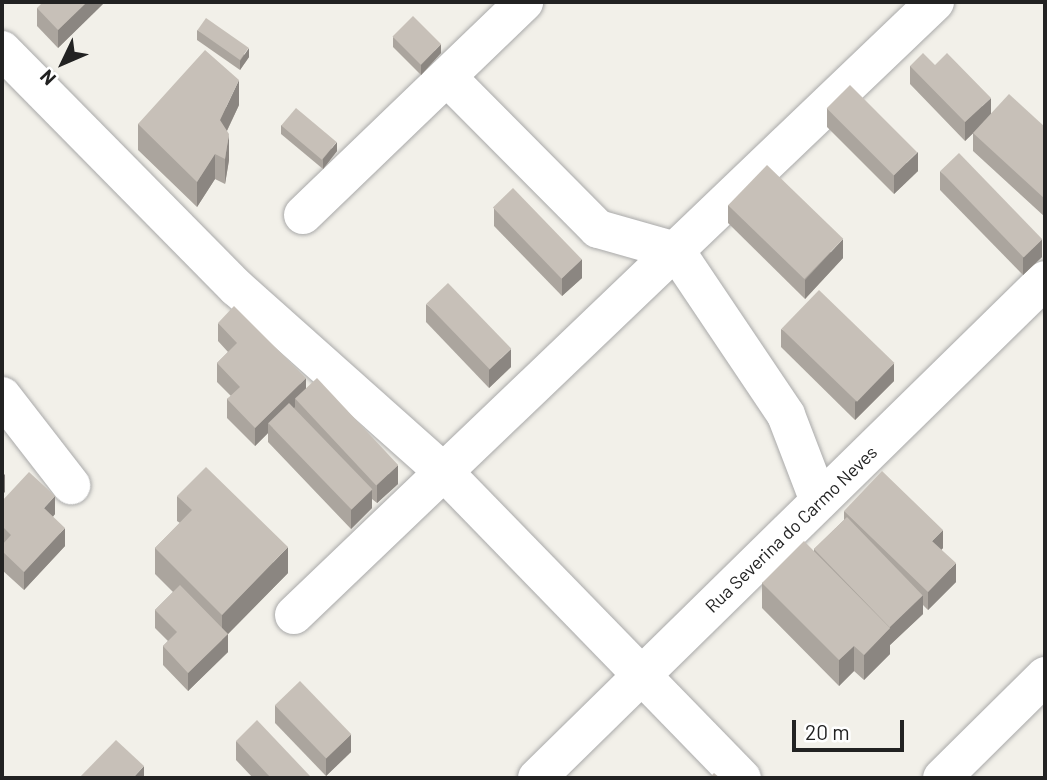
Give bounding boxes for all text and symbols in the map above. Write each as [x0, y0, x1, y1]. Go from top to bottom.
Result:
north arrow [28, 28, 98, 98]
text: N [35, 65, 60, 90]
street label: Rua Severina do Carmo Neves [701, 441, 881, 617]
scale bar [795, 706, 907, 750]
text: 20 m [805, 719, 850, 744]

